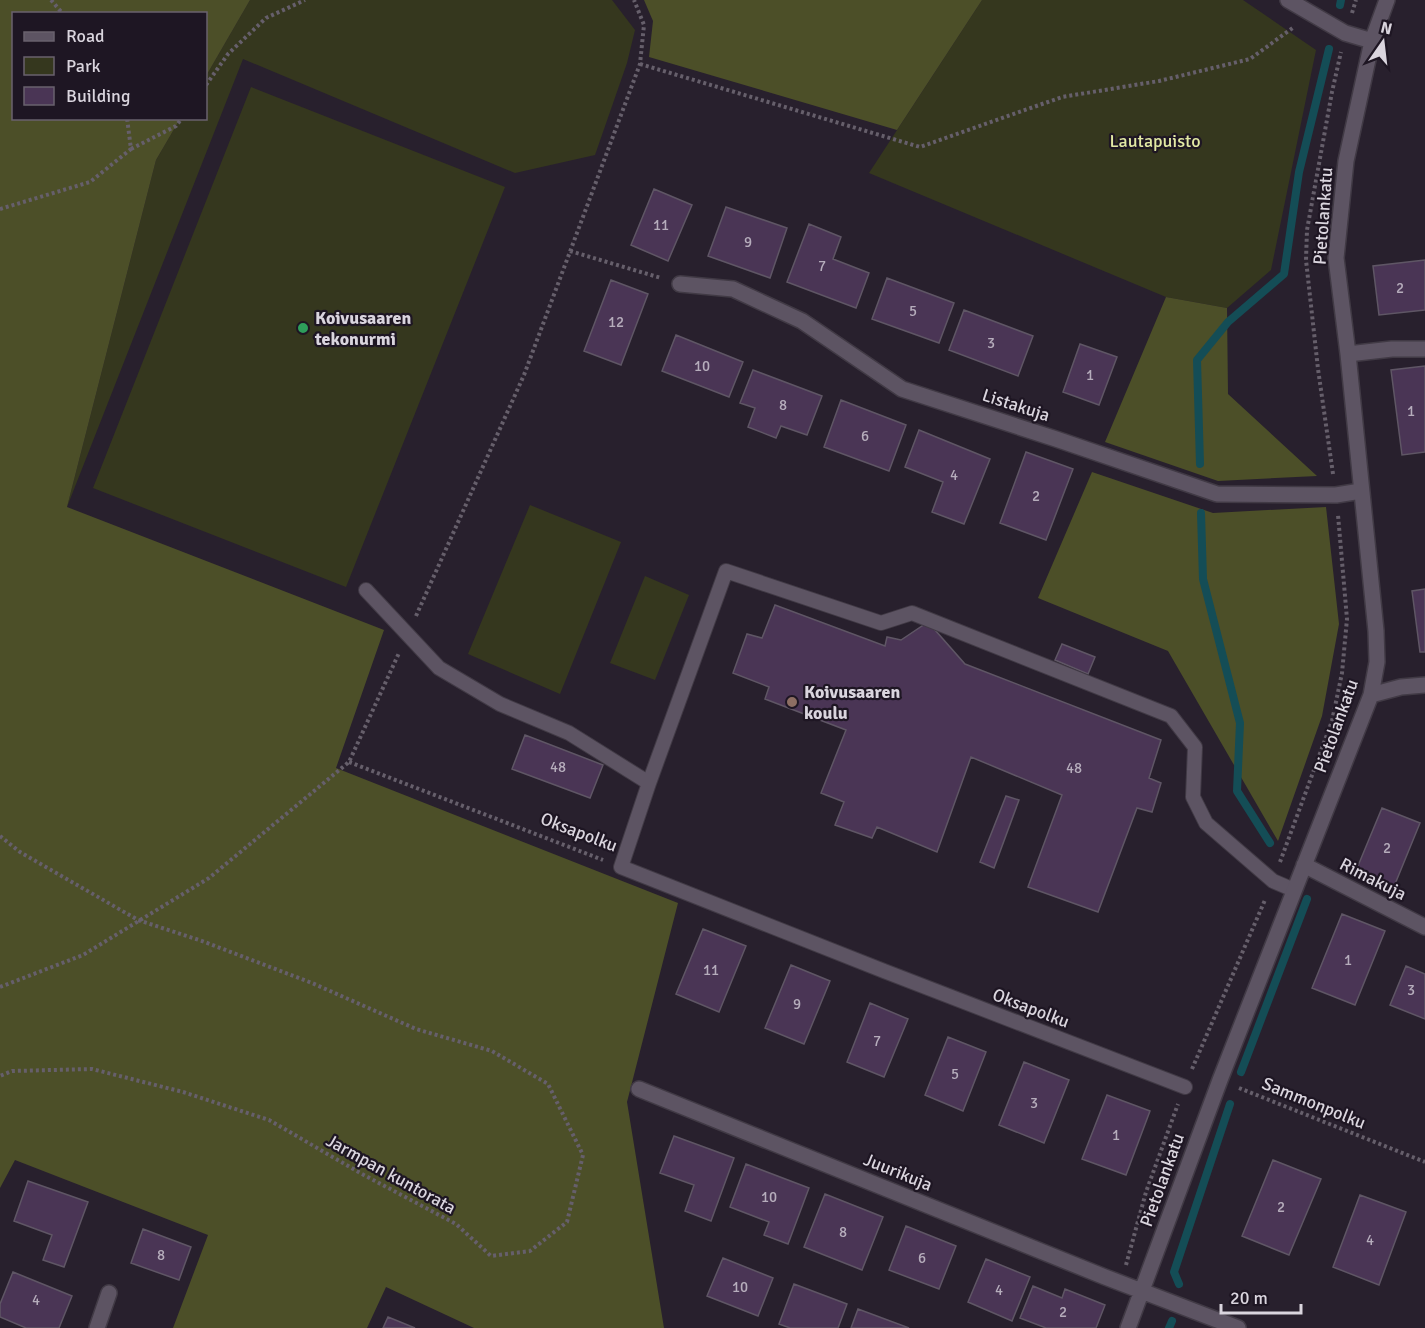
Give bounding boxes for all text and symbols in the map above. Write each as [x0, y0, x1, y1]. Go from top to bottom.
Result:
legend [12, 12, 207, 120]
north arrow [1353, 12, 1413, 72]
text: N [1379, 17, 1394, 39]
text: Road [66, 25, 105, 47]
text: Park [66, 55, 101, 77]
text: Building [66, 85, 130, 107]
park label: Lautapuisto [1109, 130, 1201, 152]
street label: Pietolankatu [1309, 166, 1337, 266]
house number: 11 [653, 216, 669, 234]
house number: 9 [744, 233, 752, 251]
house number: 7 [818, 257, 826, 275]
house number: 2 [1396, 279, 1404, 297]
house number: 5 [909, 302, 917, 320]
place label: Koivusaaren tekonurmi [314, 307, 411, 350]
house number: 12 [608, 313, 624, 331]
marker: Koivusaaren tekonurmi [296, 321, 310, 335]
house number: 3 [987, 334, 995, 352]
house number: 10 [694, 357, 710, 375]
house number: 1 [1086, 366, 1094, 384]
street label: Listakuja [979, 384, 1053, 426]
house number: 8 [779, 396, 787, 414]
house number: 1 [1407, 402, 1415, 420]
house number: 6 [861, 427, 869, 445]
house number: 4 [950, 466, 958, 484]
house number: 2 [1032, 487, 1040, 505]
street label: Pietolankatu [1309, 676, 1363, 776]
place label: Koivusaaren koulu [804, 681, 900, 724]
marker: Koivusaaren koulu [785, 695, 799, 709]
house number: 48 [550, 758, 566, 776]
house number: 48 [1066, 759, 1082, 777]
street label: Oksapolku [537, 807, 621, 857]
house number: 2 [1383, 839, 1391, 857]
street label: Rimakuja [1336, 853, 1410, 905]
house number: 1 [1344, 951, 1352, 969]
house number: 11 [703, 961, 719, 979]
house number: 3 [1407, 981, 1415, 999]
street label: Oksapolku [989, 983, 1073, 1033]
house number: 9 [793, 995, 801, 1013]
house number: 7 [873, 1032, 881, 1050]
house number: 5 [951, 1065, 959, 1083]
street label: Sammonpolku [1259, 1072, 1369, 1134]
house number: 3 [1030, 1094, 1038, 1112]
house number: 1 [1112, 1126, 1120, 1144]
street label: Jarmpan kuntorata [322, 1129, 460, 1219]
street label: Pietolankatu [1135, 1130, 1189, 1230]
street label: Juurikuja [860, 1148, 936, 1196]
house number: 10 [761, 1188, 777, 1206]
house number: 2 [1277, 1198, 1285, 1216]
house number: 8 [839, 1223, 847, 1241]
house number: 4 [1366, 1231, 1374, 1249]
house number: 8 [157, 1246, 165, 1264]
house number: 6 [918, 1249, 926, 1267]
scale bar [1221, 1277, 1300, 1315]
house number: 10 [732, 1278, 748, 1296]
house number: 4 [995, 1281, 1003, 1299]
text: 20 m [1230, 1287, 1268, 1309]
house number: 4 [32, 1291, 40, 1309]
house number: 2 [1059, 1303, 1067, 1321]

